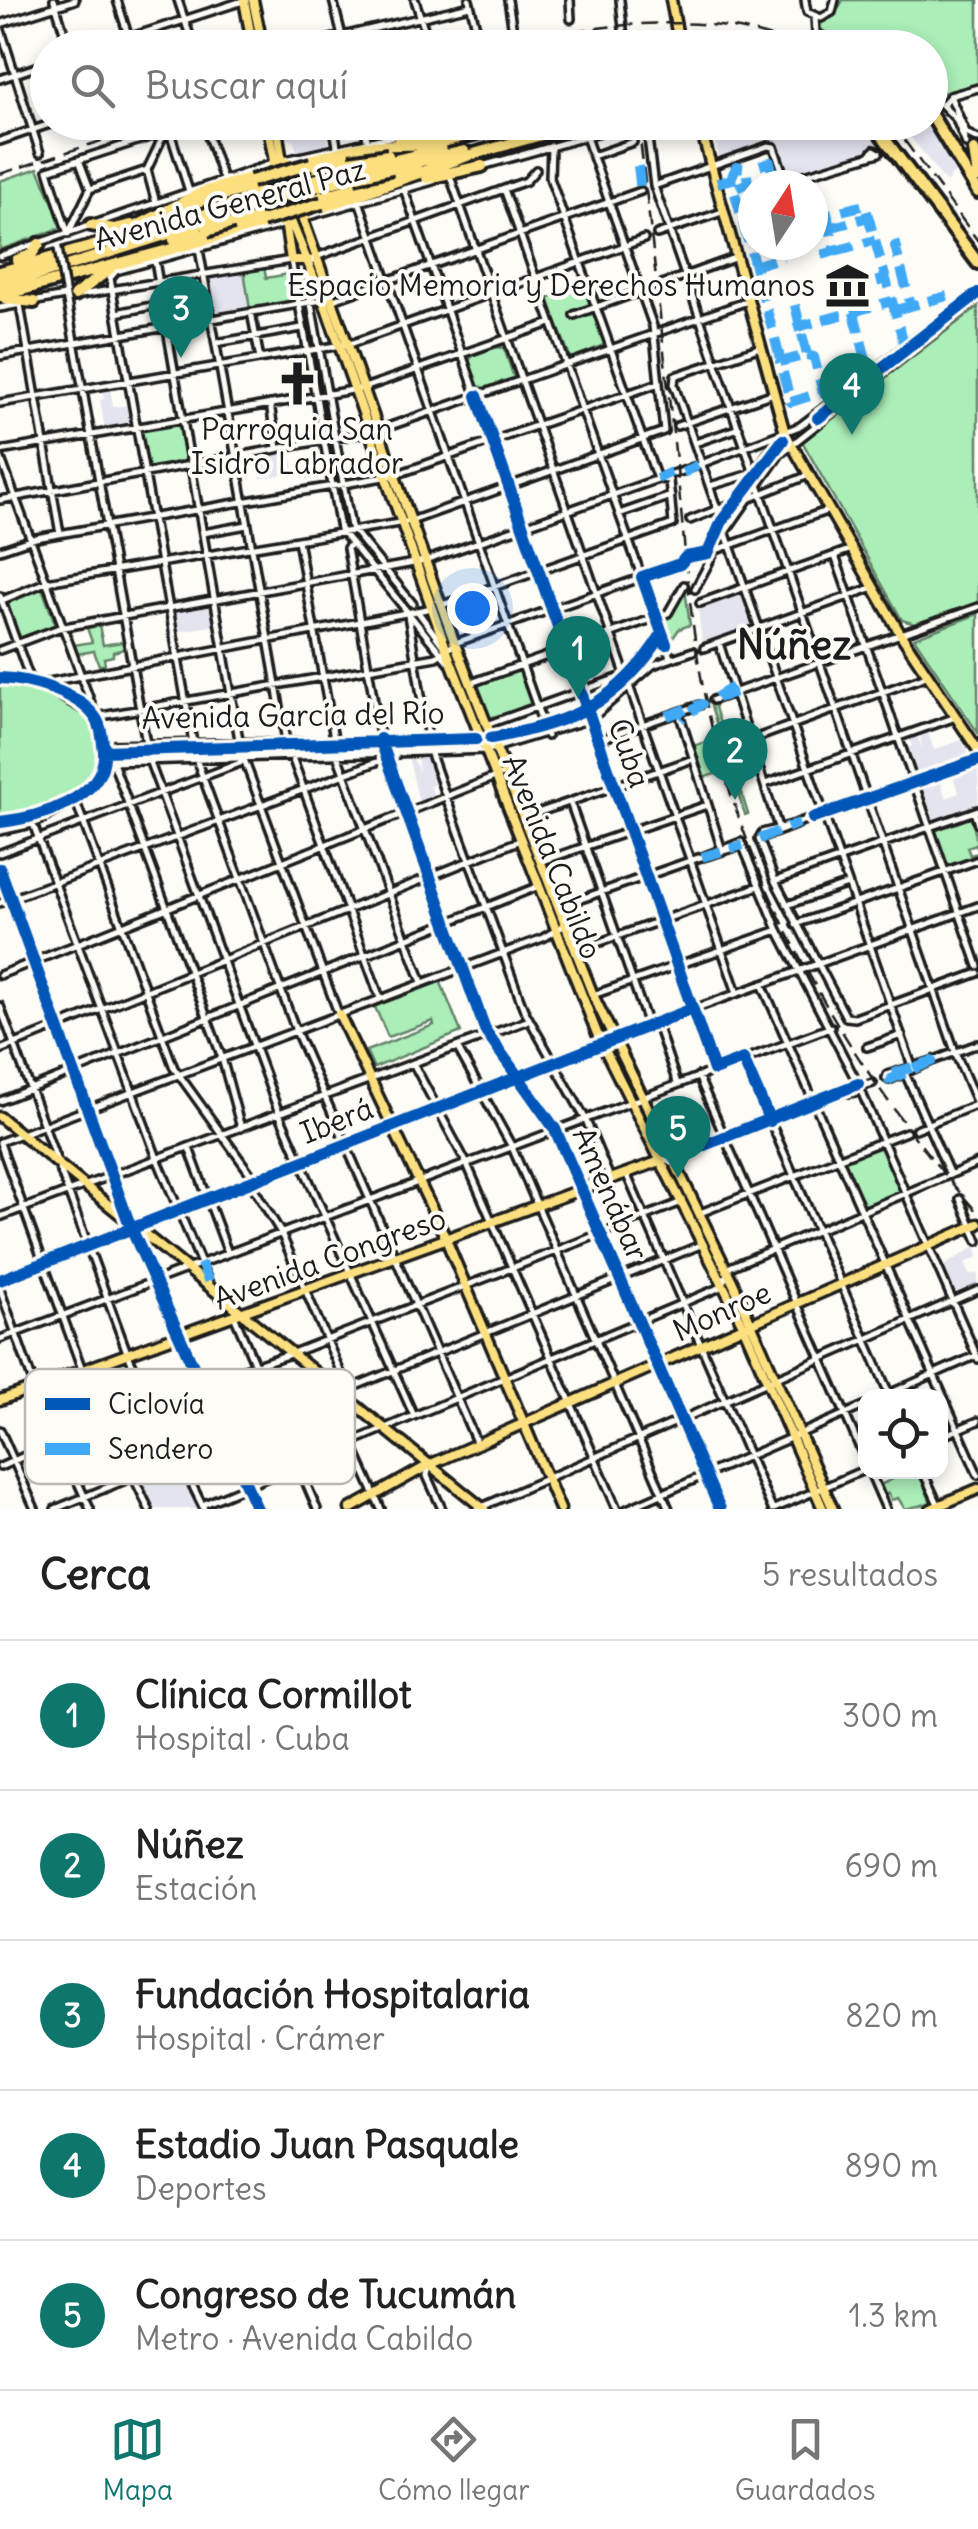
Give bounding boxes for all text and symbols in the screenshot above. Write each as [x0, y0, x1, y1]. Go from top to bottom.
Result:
search box [30, 30, 948, 140]
icon: search [65, 58, 120, 113]
text: Buscar aquí [145, 62, 348, 109]
street label: Avenida General Paz [90, 150, 369, 258]
north arrow [738, 170, 828, 260]
museum icon: Espacio Memoria y Derechos Humanos [824, 262, 872, 310]
place label: Espacio Memoria y Derechos Humanos [287, 266, 815, 304]
pin: 3 [148, 276, 214, 358]
pin: 4 [820, 352, 884, 435]
church icon: Parroquia San Isidro Labrador [273, 359, 321, 407]
place label: Parroquia San Isidro Labrador [191, 410, 403, 482]
your location [447, 583, 498, 634]
pin: 1 [546, 616, 610, 698]
district label: Núñez [737, 620, 851, 670]
street label: Avenida García del Río [141, 693, 445, 737]
street label: Cuba [601, 713, 659, 792]
pin: 2 [702, 718, 768, 800]
street label: Avenida Cabildo [495, 749, 611, 964]
street label: Iberá [295, 1088, 378, 1152]
pin: 5 [646, 1096, 710, 1178]
street label: Amenábar [565, 1121, 657, 1266]
street label: Avenida Congreso [208, 1198, 451, 1318]
street label: Monroe [667, 1273, 777, 1349]
legend [25, 1369, 355, 1484]
text: Ciclovía [108, 1386, 205, 1422]
map controls [858, 1389, 948, 1479]
button: locate [858, 1389, 948, 1479]
text: Sendero [108, 1431, 213, 1467]
text: Cerca [40, 1548, 151, 1600]
text: 5 resultados [762, 1554, 938, 1595]
text: Clínica Cormillot [135, 1671, 412, 1718]
text: 1 [66, 1695, 79, 1736]
text: 300 m [842, 1695, 938, 1736]
text: Hospital · Cuba [135, 1718, 350, 1759]
text: Núñez [135, 1821, 244, 1868]
text: 2 [64, 1845, 81, 1886]
text: 690 m [844, 1845, 938, 1886]
text: Estación [135, 1868, 257, 1909]
text: Fundación Hospitalaria [135, 1971, 530, 2018]
text: 3 [63, 1995, 82, 2036]
text: 820 m [845, 1995, 938, 2036]
text: Hospital · Crámer [135, 2018, 385, 2059]
text: Estadio Juan Pasquale [135, 2121, 519, 2168]
text: 4 [63, 2145, 82, 2186]
text: 890 m [844, 2145, 938, 2186]
text: Deportes [135, 2168, 266, 2209]
text: Congreso de Tucumán [135, 2271, 516, 2318]
text: 5 [63, 2295, 82, 2336]
text: 1.3 km [848, 2295, 938, 2336]
text: Metro · Avenida Cabildo [135, 2318, 473, 2359]
tab: Mapa [103, 2412, 173, 2508]
tab: Cómo llegar [378, 2412, 530, 2508]
tab: Guardados [735, 2412, 875, 2508]

